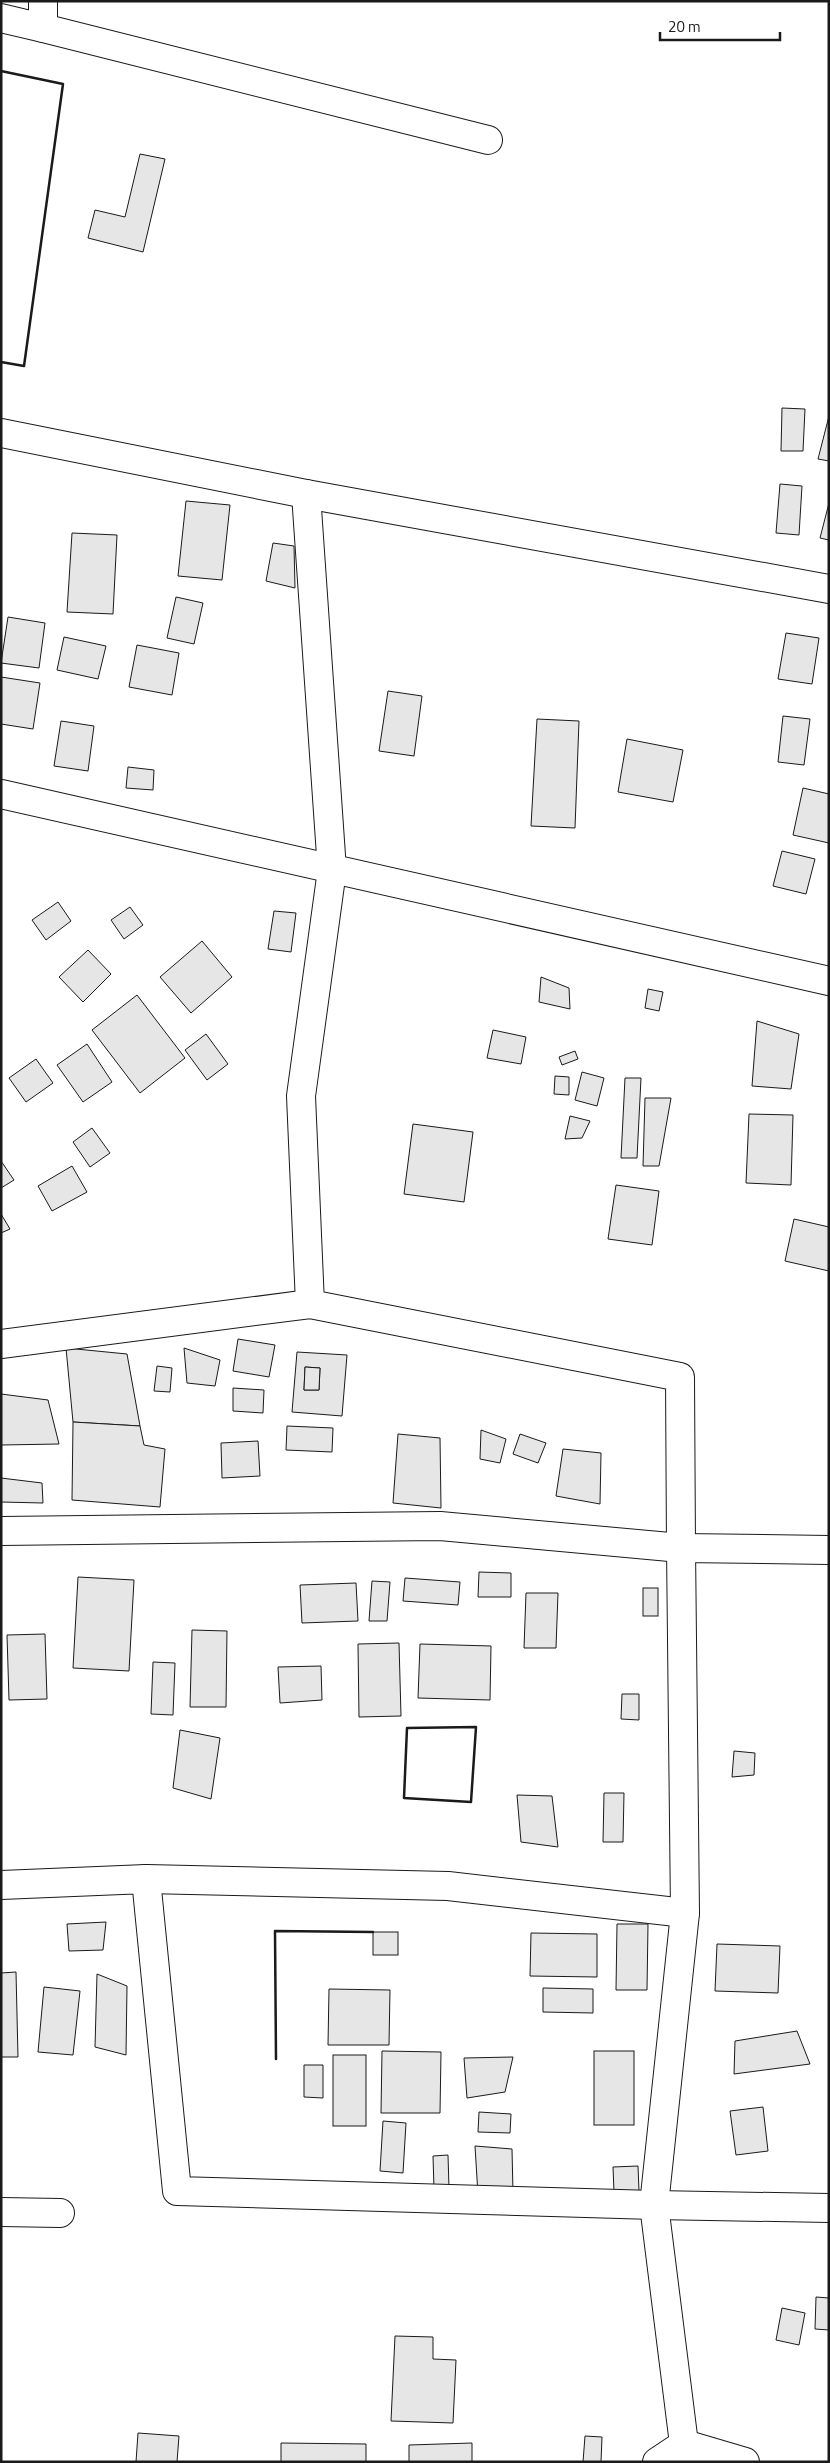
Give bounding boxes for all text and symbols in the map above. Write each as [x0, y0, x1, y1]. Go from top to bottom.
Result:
scale bar [660, 10, 780, 42]
text: 20 m [668, 15, 701, 38]

